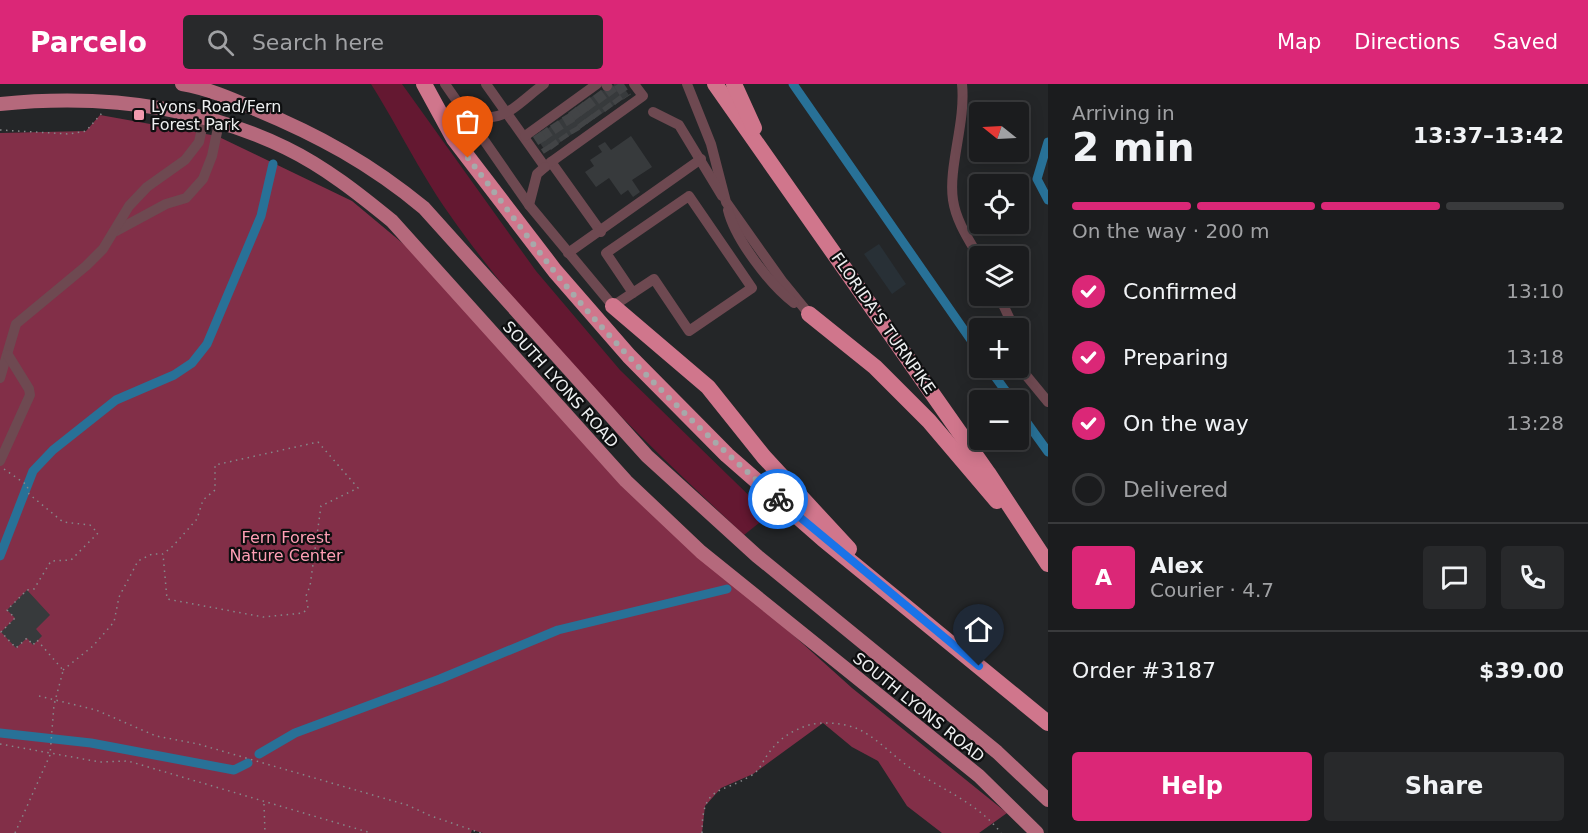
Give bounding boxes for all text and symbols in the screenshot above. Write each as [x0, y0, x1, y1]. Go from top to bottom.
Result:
search box [183, 15, 603, 69]
text: Parcelo [30, 26, 147, 59]
icon: search [204, 26, 237, 59]
text: Search here [252, 30, 384, 55]
text: Map [1277, 30, 1321, 54]
text: Directions [1354, 30, 1460, 54]
text: Saved [1493, 30, 1558, 54]
pin [442, 96, 493, 158]
place label: Lyons Road/Fern Forest Park [151, 97, 281, 134]
text: Arriving in [1072, 101, 1175, 125]
north arrow [969, 102, 1029, 162]
map controls [969, 102, 1029, 450]
icon: bag [451, 105, 484, 138]
marker: Lyons Road/Fern Forest Park [132, 108, 146, 122]
text: 13:37–13:42 [1413, 123, 1564, 148]
text: 2 min [1072, 125, 1194, 170]
button: locate [969, 174, 1029, 234]
text: On the way · 200 m [1072, 219, 1270, 243]
button: layers [969, 246, 1029, 306]
street label: FLORIDA'S TURNPIKE [828, 249, 940, 398]
icon: check [1072, 275, 1105, 308]
text: Confirmed [1123, 279, 1237, 304]
text: 13:10 [1506, 279, 1564, 303]
street label: SOUTH LYONS ROAD [499, 317, 622, 451]
button: + [969, 318, 1029, 378]
icon: check [1072, 341, 1105, 374]
text: Preparing [1123, 345, 1229, 370]
text: 13:18 [1506, 345, 1564, 369]
button: − [969, 390, 1029, 450]
icon: check [1072, 407, 1105, 440]
text: On the way [1123, 411, 1249, 436]
text: 13:28 [1506, 411, 1564, 435]
courier [748, 469, 808, 529]
text: Delivered [1123, 477, 1228, 502]
icon: bike [762, 483, 795, 516]
park label: Fern Forest Nature Center [229, 528, 343, 565]
button: chat [1423, 546, 1486, 609]
button: phone [1501, 546, 1564, 609]
text: Alex [1150, 553, 1204, 578]
text: A [1095, 565, 1112, 590]
text: Courier · 4.7 [1150, 578, 1274, 602]
pin [953, 604, 1004, 666]
icon: home [962, 613, 995, 646]
street label: SOUTH LYONS ROAD [849, 649, 988, 766]
text: Order #3187 [1072, 658, 1216, 683]
text: $39.00 [1479, 658, 1564, 683]
button: Help [1072, 752, 1312, 821]
button: Share [1324, 752, 1564, 821]

